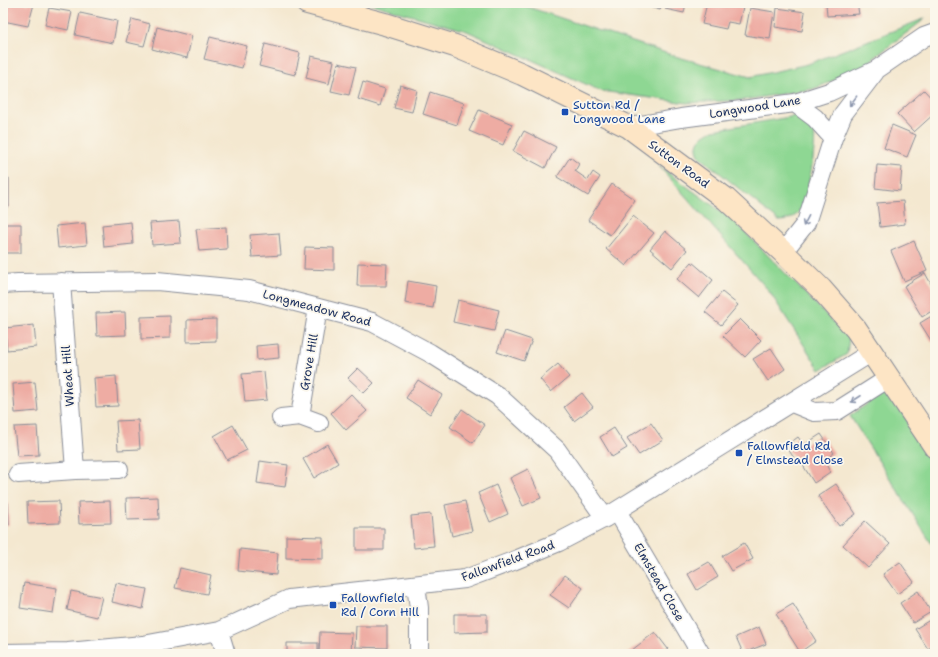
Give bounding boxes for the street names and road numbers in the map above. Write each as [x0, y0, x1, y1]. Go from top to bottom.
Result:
street label: Longwood Lane [708, 92, 802, 122]
street label: Sutton Road [645, 136, 713, 192]
street label: Longmeadow Road [261, 286, 373, 330]
street label: Grove Hill [296, 332, 322, 392]
street label: Wheat Hill [58, 345, 78, 407]
street label: Fallowfield Road [459, 537, 557, 585]
street label: Elmstead Close [630, 540, 688, 624]

